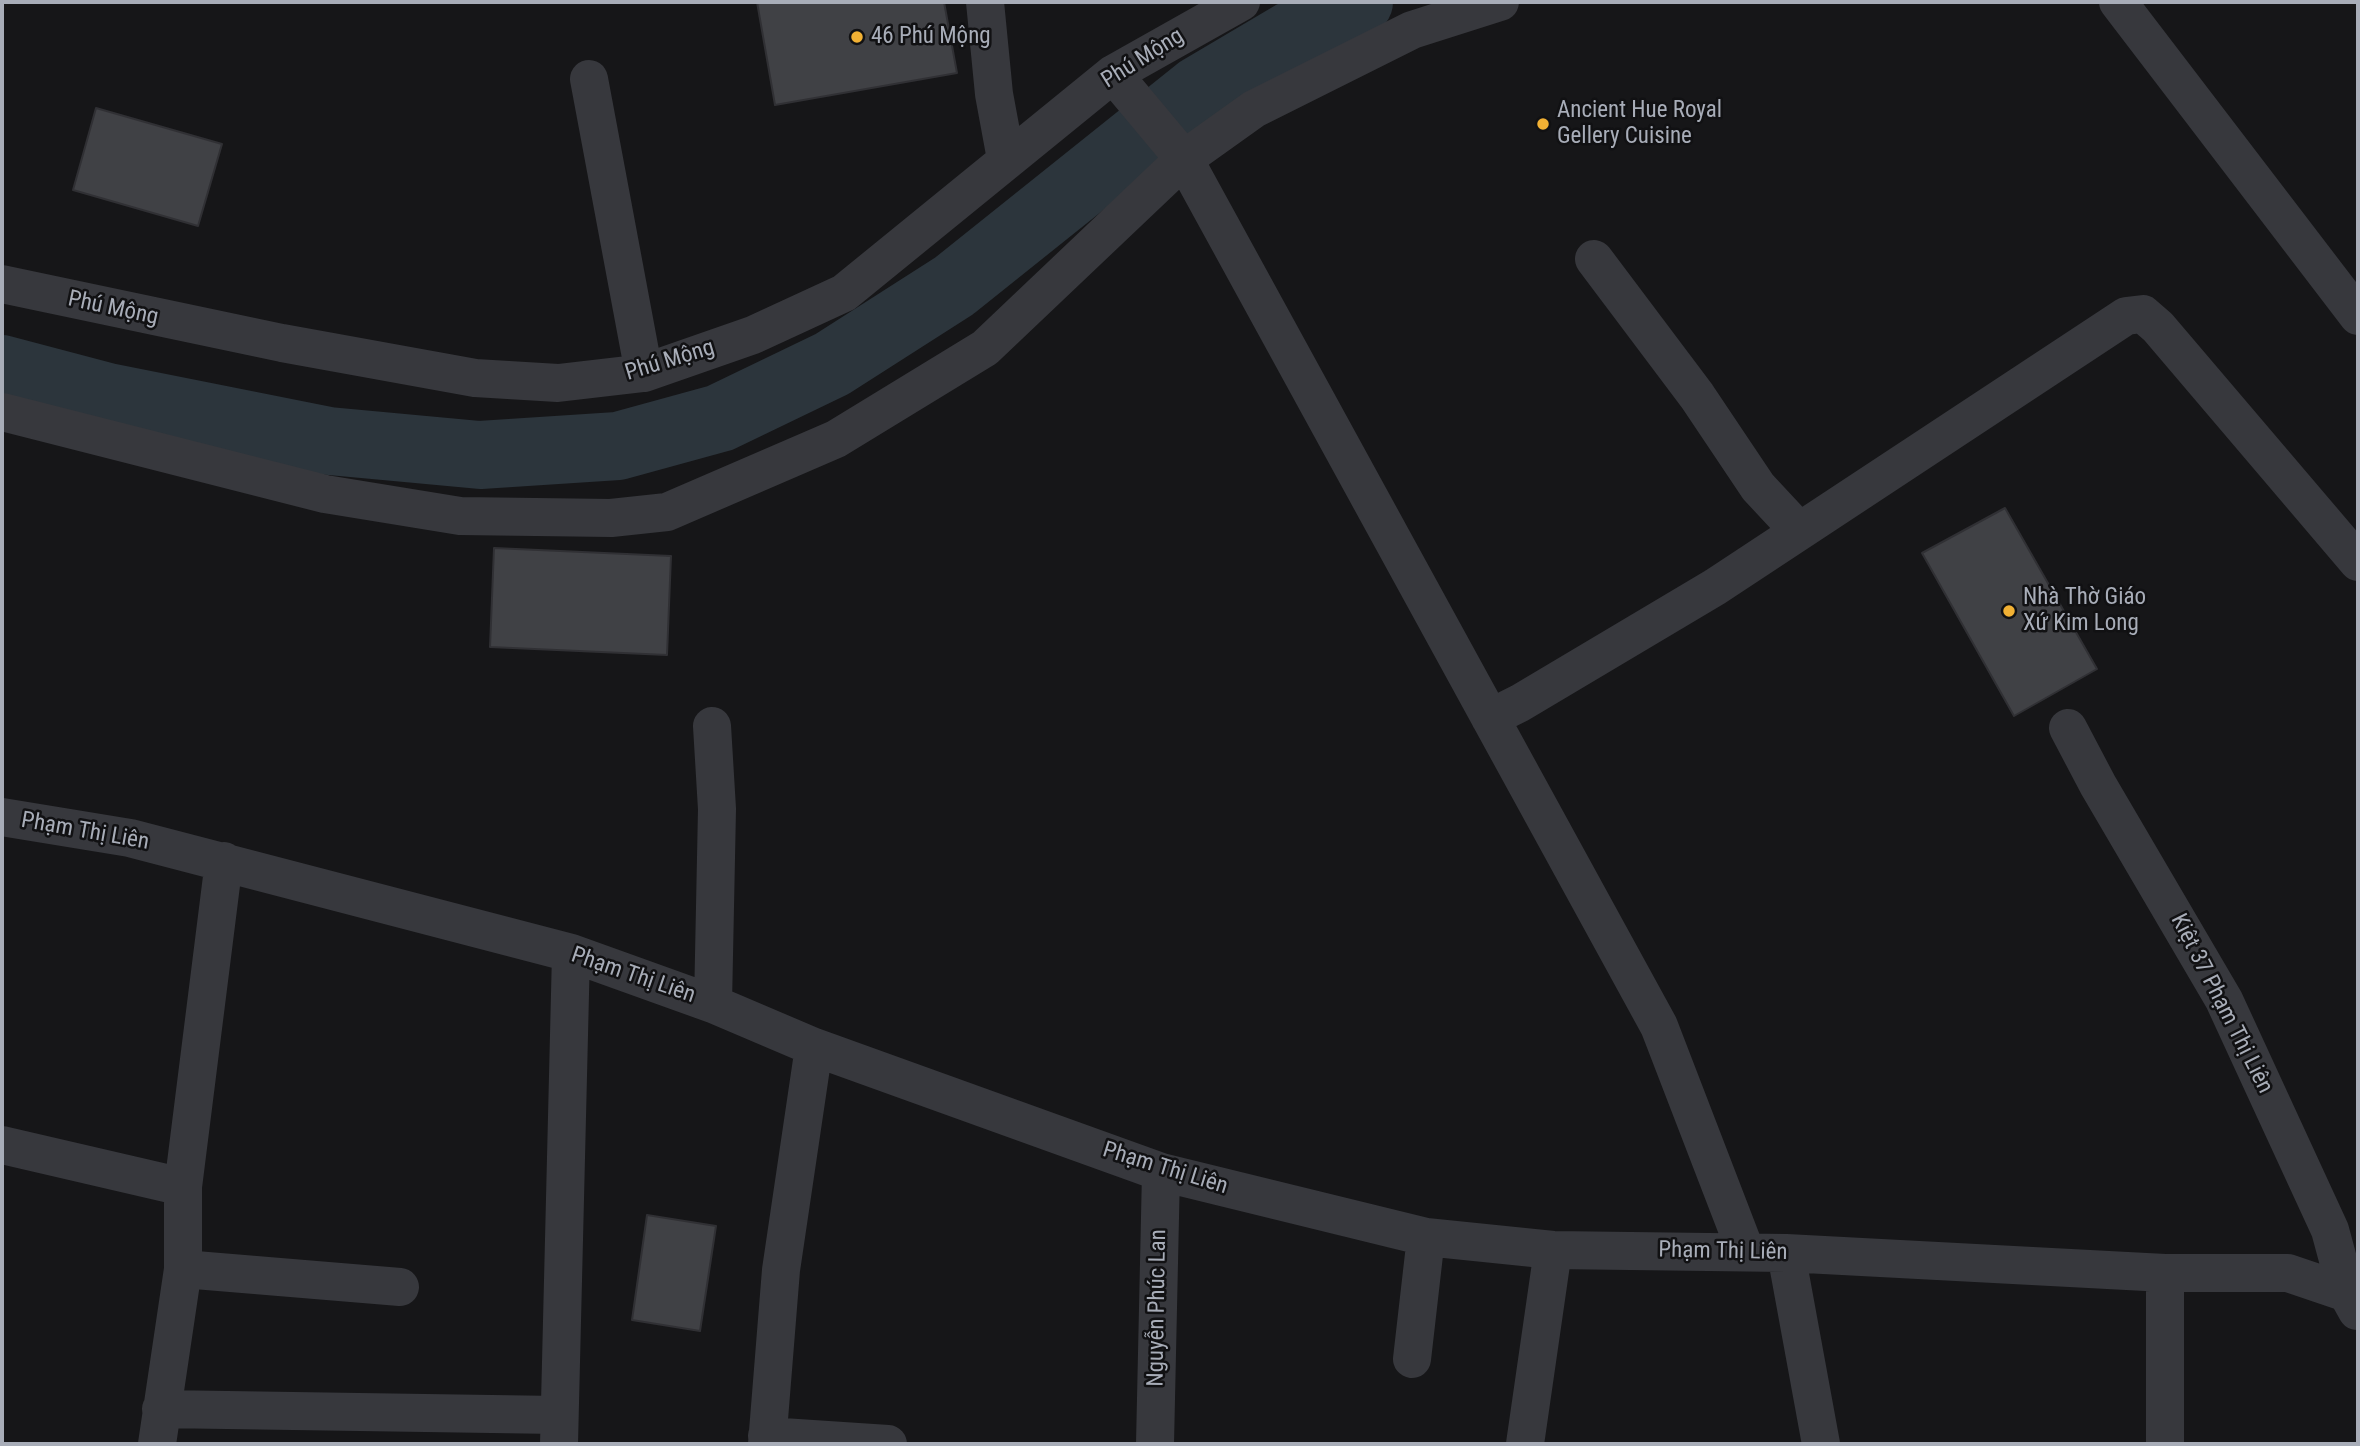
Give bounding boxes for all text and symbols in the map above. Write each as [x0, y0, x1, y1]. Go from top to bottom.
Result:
place label: 46 Phú Mộng [871, 23, 991, 51]
street label: Phú Mộng [1097, 23, 1189, 95]
marker: 46 Phú Mộng [849, 29, 865, 45]
place label: Ancient Hue Royal Gellery Cuisine [1557, 97, 1722, 151]
marker: Ancient Hue Royal Gellery Cuisine [1535, 116, 1551, 132]
street label: Phú Mộng [65, 286, 161, 332]
street label: Phú Mộng [622, 334, 718, 388]
place label: Nhà Thờ Giáo Xứ Kim Long [2023, 584, 2146, 638]
marker: Nhà Thờ Giáo Xứ Kim Long [2001, 603, 2017, 619]
street label: Phạm Thị Liên [19, 807, 151, 857]
street label: Kiệt 37 Phạm Thị Liên [2164, 910, 2278, 1098]
street label: Phạm Thị Liên [567, 942, 699, 1010]
street label: Phạm Thị Liên [1099, 1137, 1231, 1201]
street label: Nguyễn Phúc Lan [1143, 1229, 1173, 1387]
street label: Phạm Thị Liên [1658, 1237, 1788, 1267]

